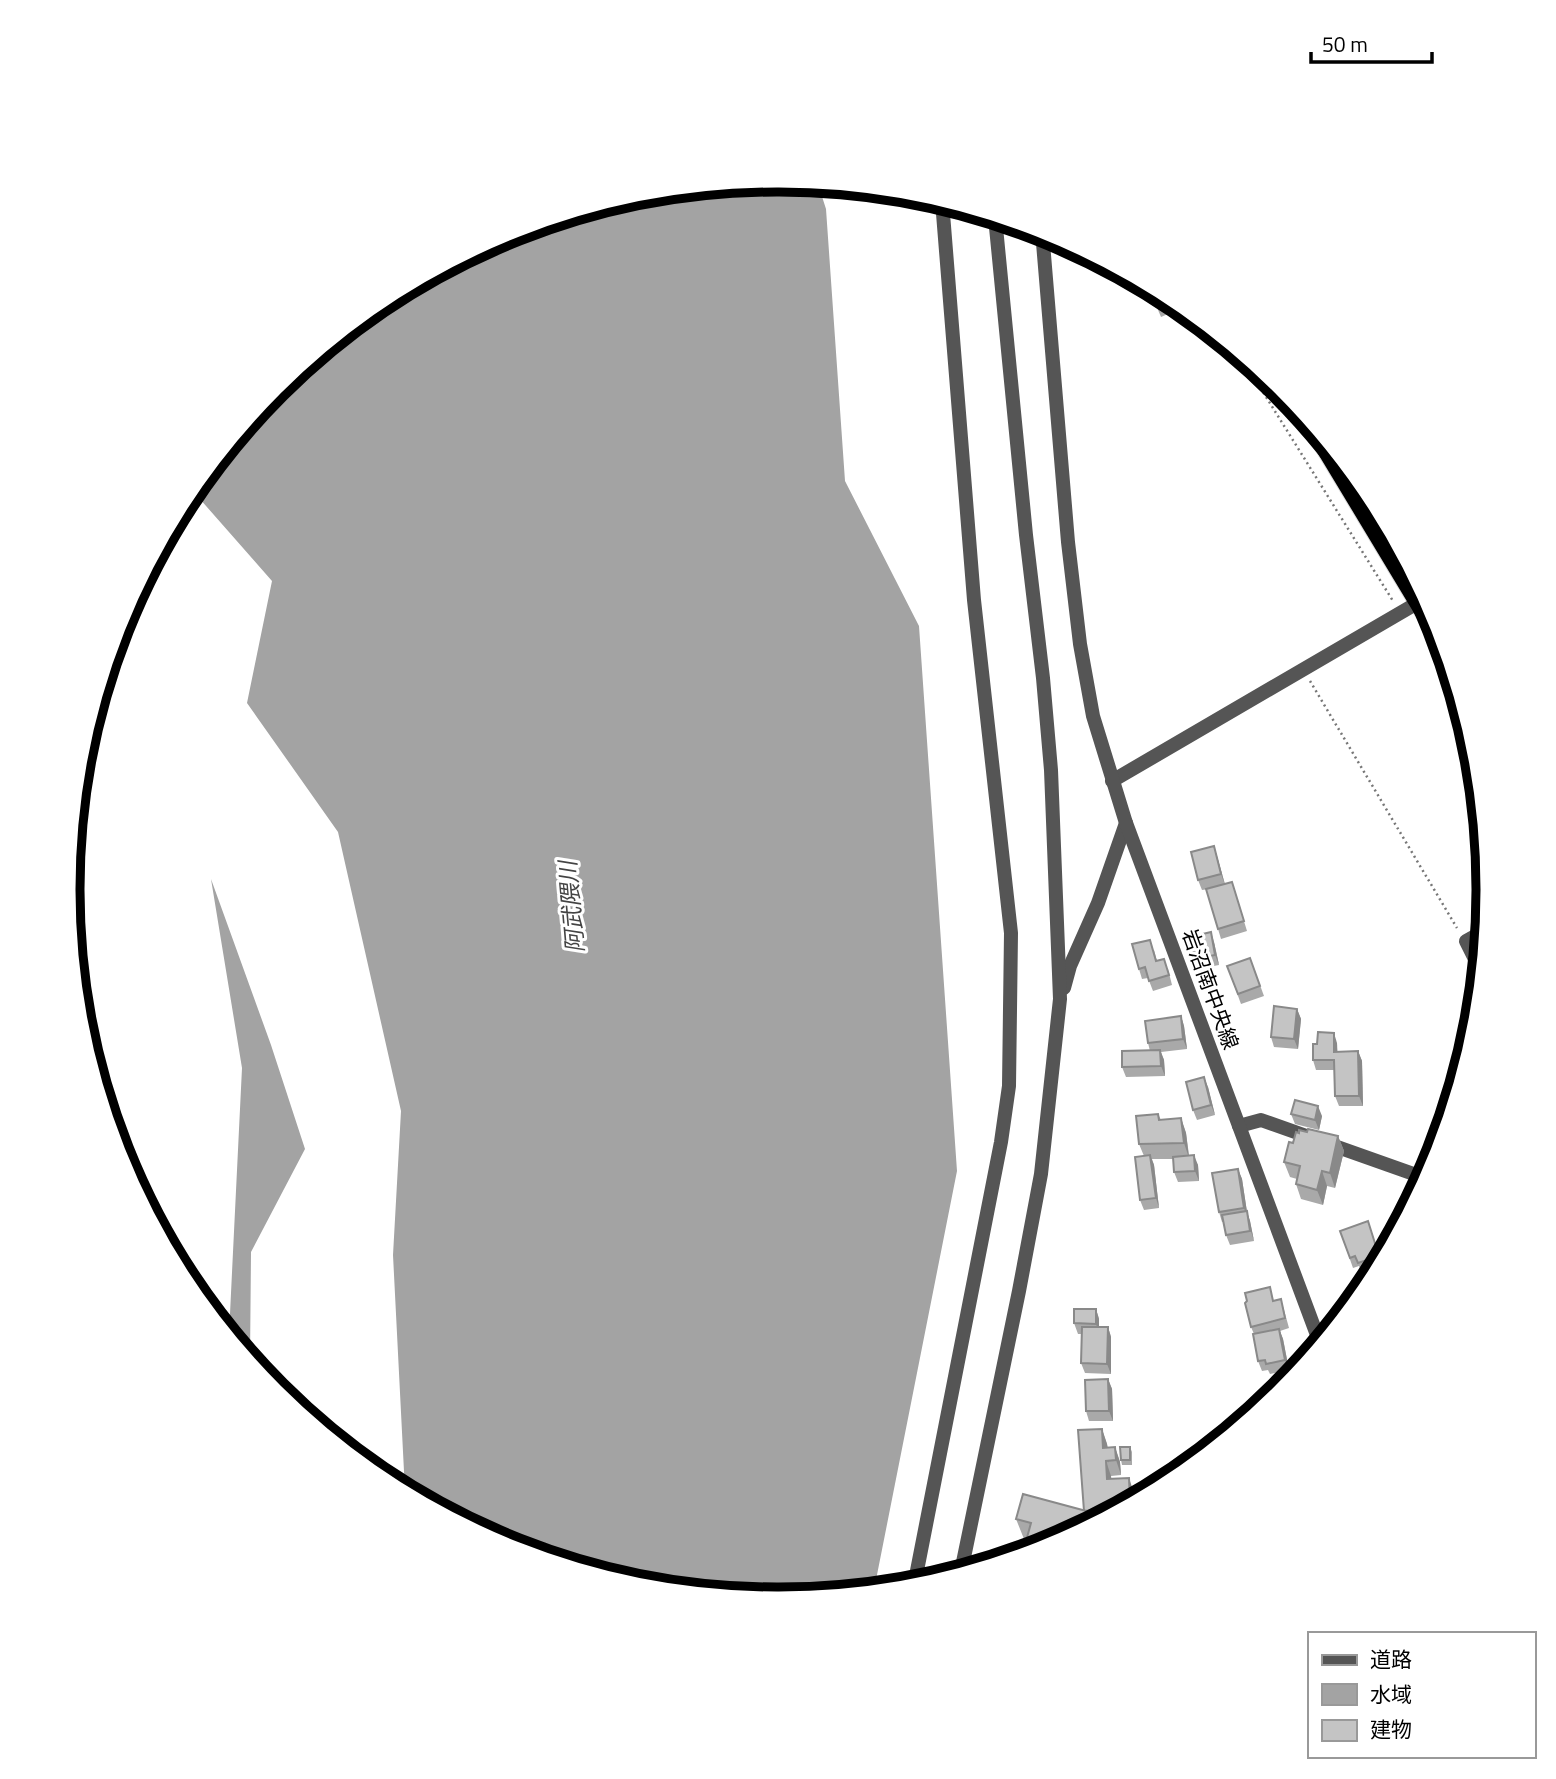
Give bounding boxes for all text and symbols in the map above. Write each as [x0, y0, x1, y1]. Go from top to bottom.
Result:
scale bar [1311, 21, 1432, 65]
text: 50 m [1322, 28, 1368, 60]
water label: 阿武隈川 [549, 857, 592, 954]
street label: 岩沼南中央線 [1174, 924, 1248, 1054]
legend [1308, 1632, 1535, 1758]
text: 道路 [1370, 1643, 1412, 1675]
text: 水域 [1370, 1678, 1412, 1710]
text: 建物 [1370, 1713, 1412, 1745]

